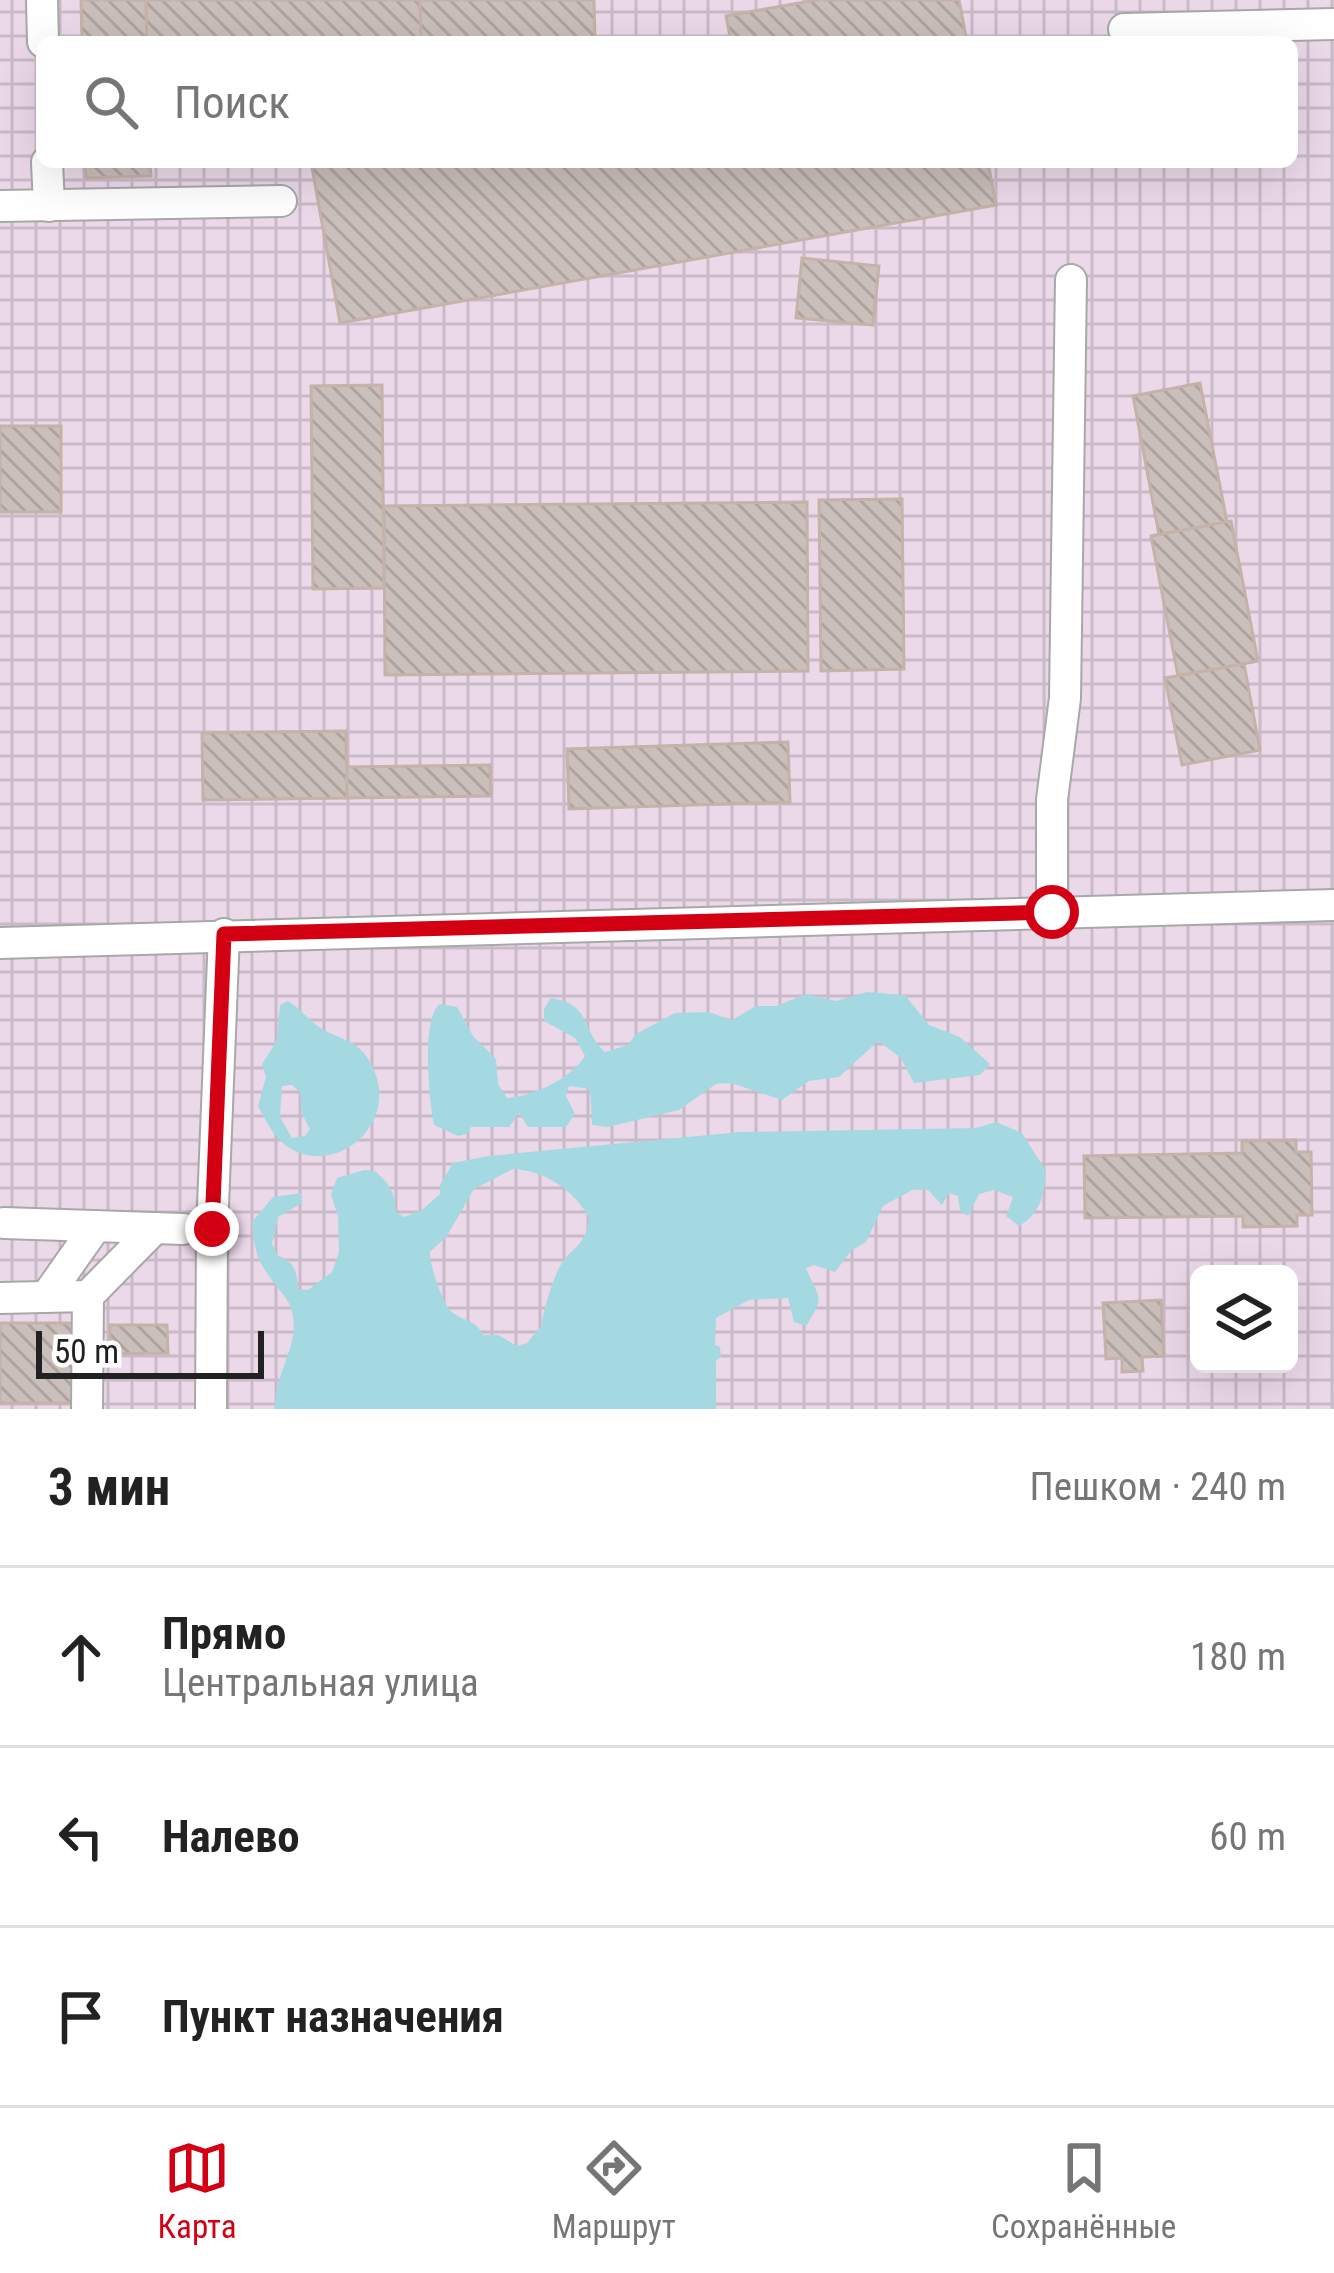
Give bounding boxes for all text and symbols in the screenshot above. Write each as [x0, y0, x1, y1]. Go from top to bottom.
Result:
search box [36, 36, 1298, 168]
icon: search [78, 69, 144, 135]
text: Поиск [174, 76, 290, 129]
route start [1025, 885, 1079, 939]
route end [185, 1202, 239, 1256]
map controls [1190, 1265, 1298, 1373]
button: layers [1190, 1265, 1298, 1373]
scale bar [36, 1325, 264, 1378]
text: 50 m [54, 1332, 119, 1371]
text: 3 мин [48, 1458, 170, 1517]
text: Пешком · 240 m [1029, 1464, 1286, 1510]
text: Прямо [162, 1607, 286, 1660]
icon: ahead [48, 1624, 114, 1690]
text: 180 m [1190, 1634, 1286, 1680]
text: Центральная улица [162, 1660, 479, 1706]
icon: left [48, 1804, 114, 1870]
text: Налево [162, 1810, 300, 1863]
text: 60 m [1209, 1814, 1286, 1860]
icon: arrive [48, 1984, 114, 2050]
text: Пункт назначения [162, 1990, 504, 2043]
tab: Карта [158, 2135, 236, 2246]
tab: Маршрут [552, 2135, 676, 2246]
tab: Сохранённые [991, 2135, 1176, 2246]

